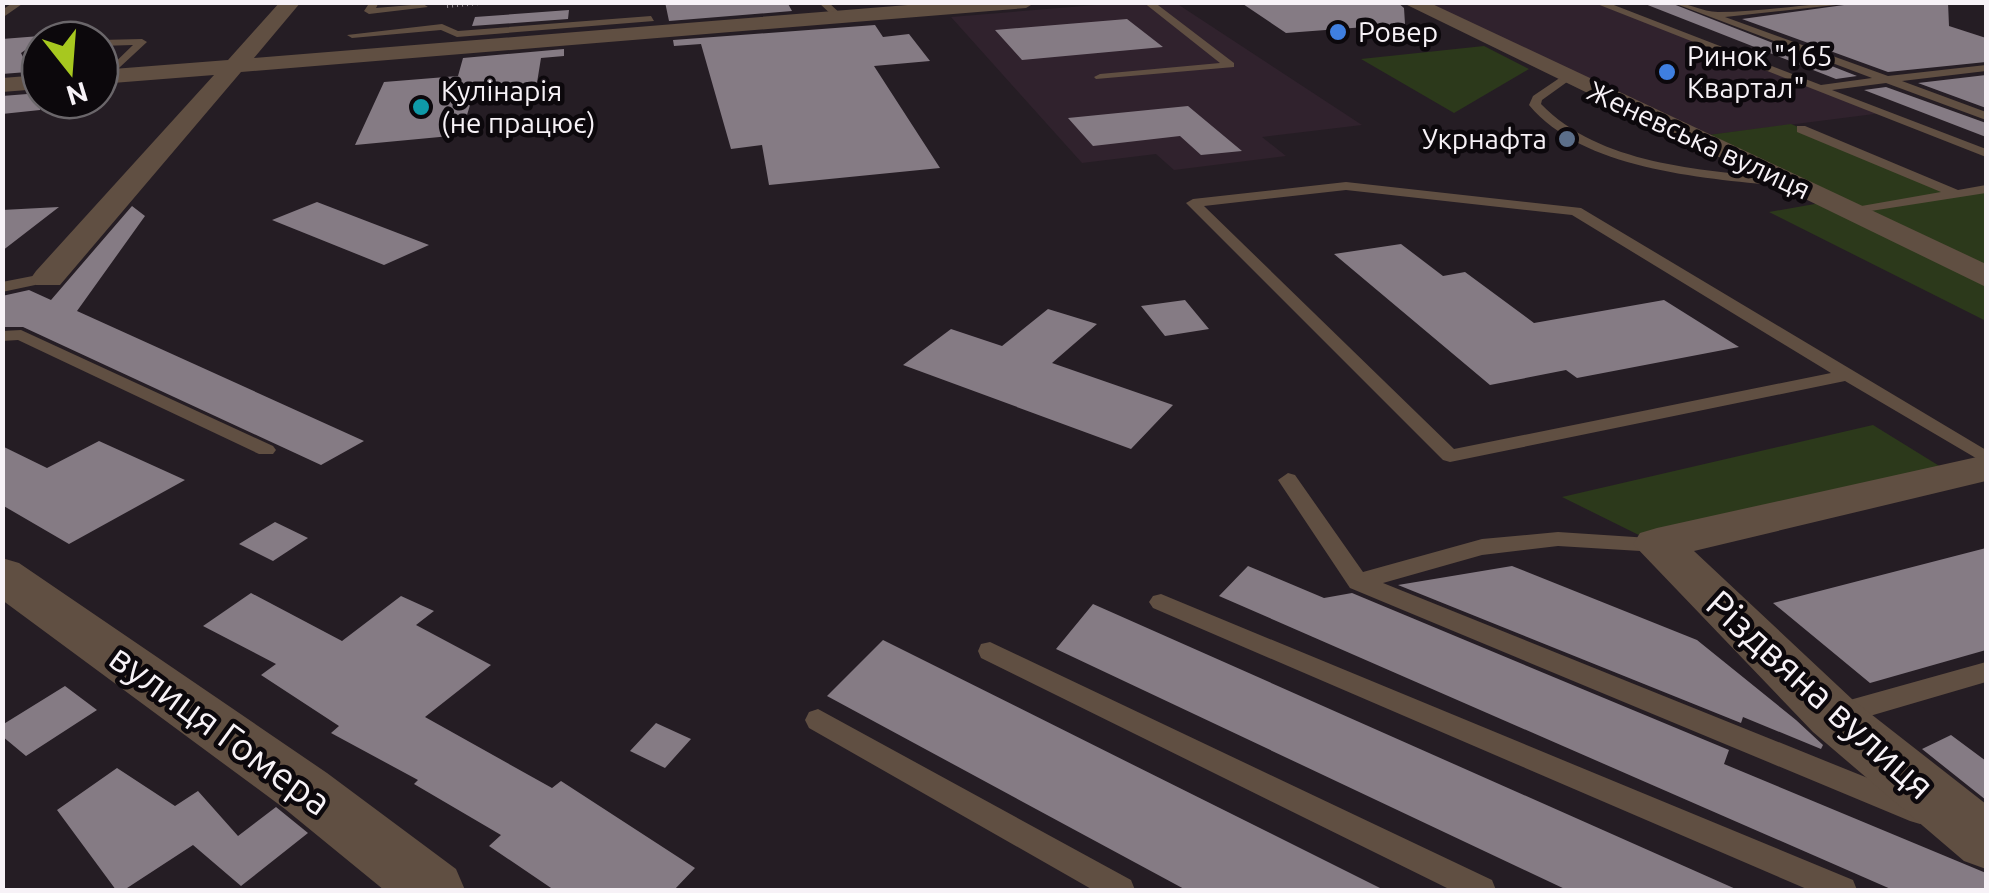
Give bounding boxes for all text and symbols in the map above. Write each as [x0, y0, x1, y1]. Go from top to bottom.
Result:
place label: Ровер [1358, 16, 1438, 47]
north arrow [20, 20, 120, 120]
marker: Ровер [1327, 21, 1349, 43]
place label: Ринок "165 Квартал" [1687, 40, 1832, 103]
marker: Ринок "165 Квартал" [1656, 61, 1678, 83]
street label: Женевська вулиця [1583, 74, 1815, 205]
place label: Кулінарія (не працює) [441, 75, 596, 139]
text: N [63, 77, 92, 112]
marker: Кулінарія (не працює) [410, 96, 432, 118]
place label: Укрнафта [1422, 123, 1547, 154]
marker: Укрнафта [1556, 128, 1578, 150]
street label: Різдвяна вулиця [1699, 582, 1943, 807]
street label: вулиця Гомера [102, 635, 339, 823]

